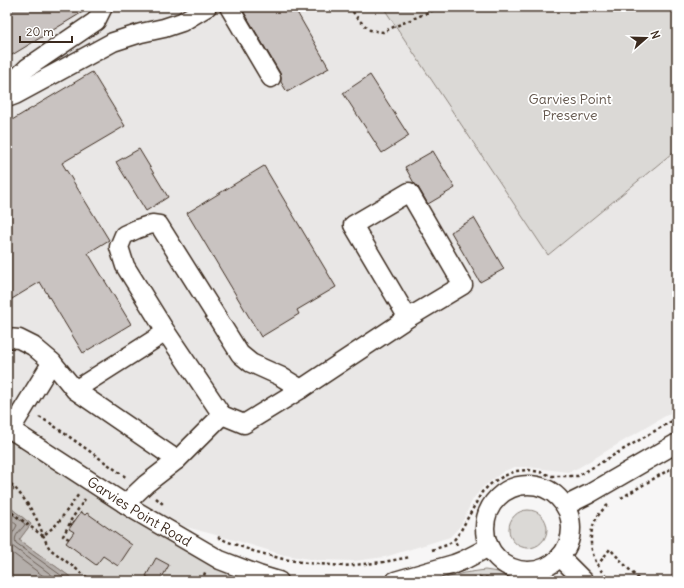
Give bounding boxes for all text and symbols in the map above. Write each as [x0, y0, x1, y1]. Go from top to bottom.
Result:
scale bar [20, 18, 72, 44]
north arrow [626, 18, 666, 58]
text: 20 m [26, 24, 54, 39]
text: N [648, 29, 663, 41]
park label: Garvies Point Preserve [529, 90, 612, 124]
street label: Garvies Point Road [84, 473, 195, 550]

